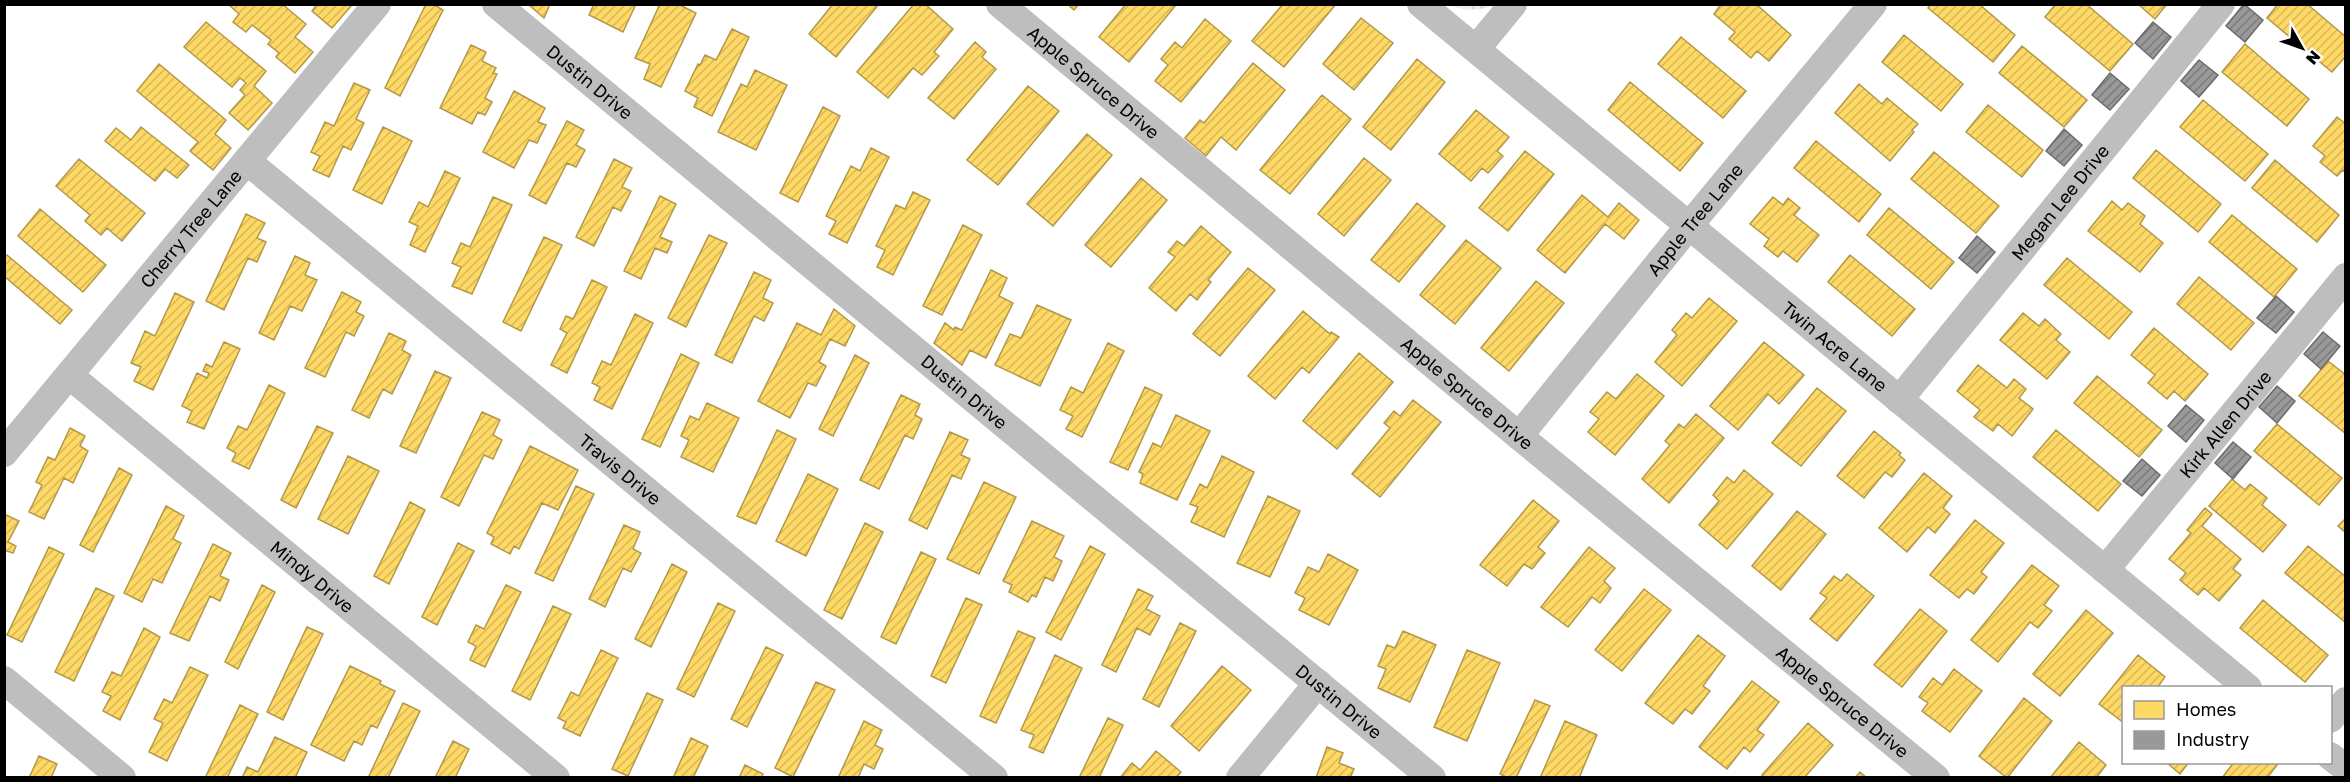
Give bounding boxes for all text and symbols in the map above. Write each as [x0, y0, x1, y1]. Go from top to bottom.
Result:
north arrow [2272, 18, 2332, 78]
street label: Apple Spruce Drive [1023, 21, 1164, 143]
street label: Dustin Drive [542, 40, 638, 124]
text: N [2302, 47, 2325, 69]
street label: Megan Lee Drive [2006, 140, 2113, 265]
street label: Apple Tree Lane [1642, 159, 1747, 280]
street label: Cherry Tree Lane [135, 165, 246, 292]
street label: Twin Acre Lane [1778, 296, 1892, 396]
street label: Apple Spruce Drive [1397, 332, 1538, 454]
street label: Dustin Drive [917, 349, 1012, 433]
street label: Kirk Allen Drive [2174, 366, 2276, 482]
street label: Travis Drive [575, 429, 666, 509]
street label: Mindy Drive [266, 536, 359, 617]
street label: Apple Spruce Drive [1772, 641, 1913, 762]
street label: Dustin Drive [1291, 659, 1387, 743]
legend [2122, 686, 2332, 764]
text: Homes [2176, 698, 2236, 720]
text: Industry [2176, 728, 2249, 750]

